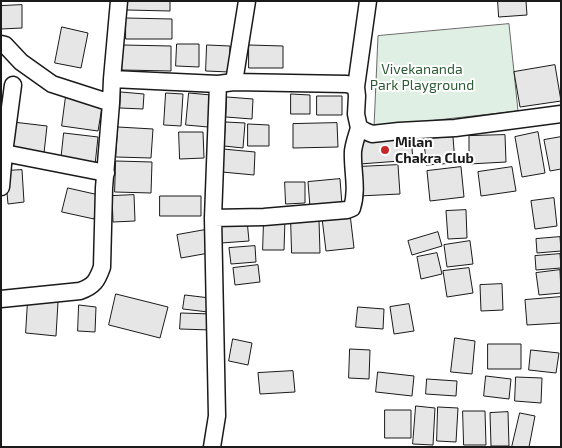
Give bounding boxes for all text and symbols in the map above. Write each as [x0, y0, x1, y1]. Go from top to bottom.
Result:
park label: Vivekananda Park Playground [370, 61, 474, 94]
place label: Milan Chakra Club [395, 134, 474, 166]
marker: Milan Chakra Club [379, 144, 391, 156]

